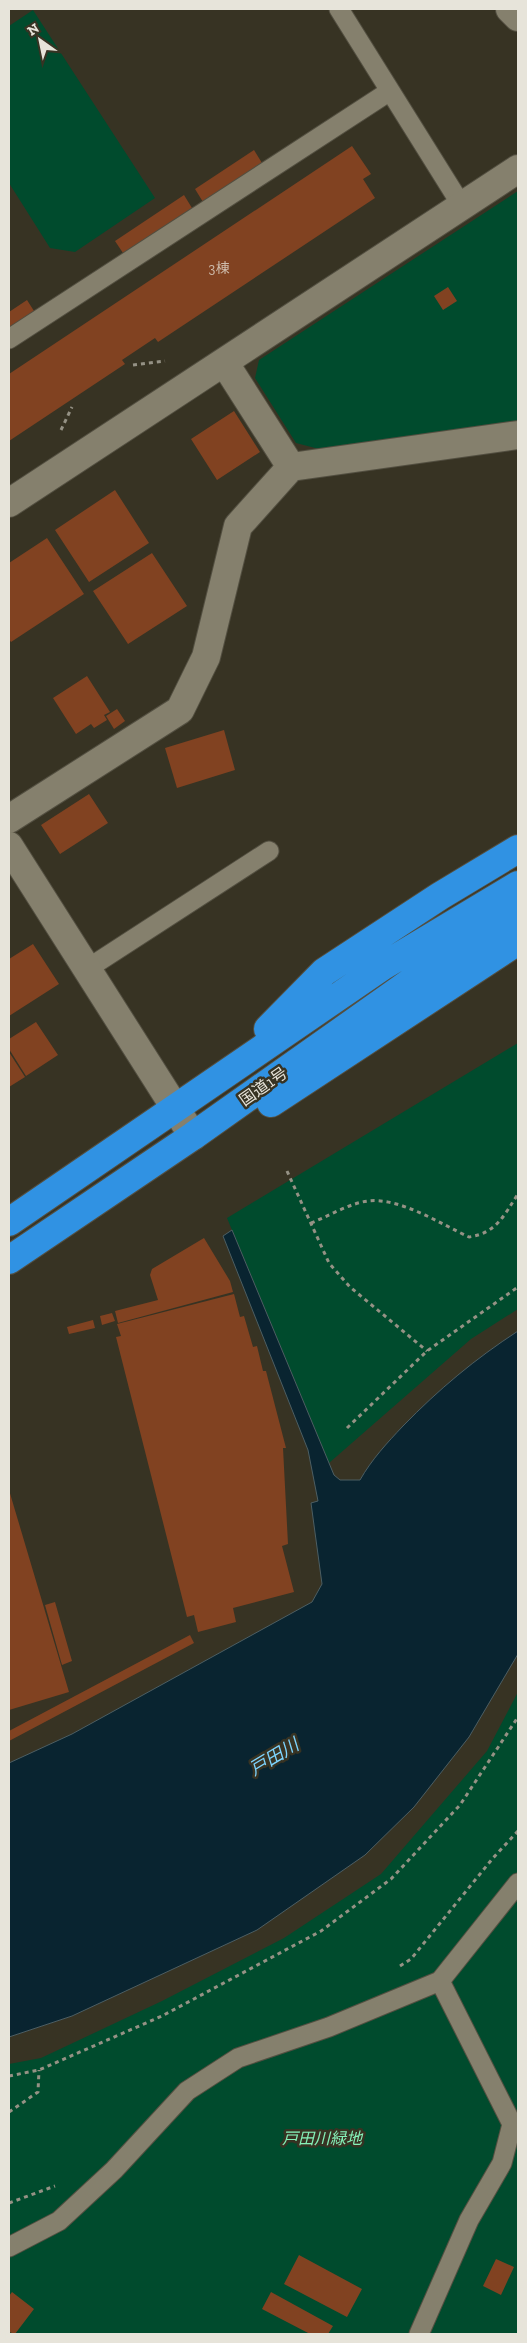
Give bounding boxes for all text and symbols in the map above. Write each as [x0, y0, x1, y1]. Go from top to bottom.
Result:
north arrow [15, 15, 65, 65]
text: N [24, 19, 43, 40]
house number: 3棟 [209, 260, 229, 277]
street label: 国道1号 [236, 1063, 291, 1110]
water label: 戸田川 [245, 1733, 305, 1780]
park label: 戸田川緑地 [282, 2129, 364, 2148]

